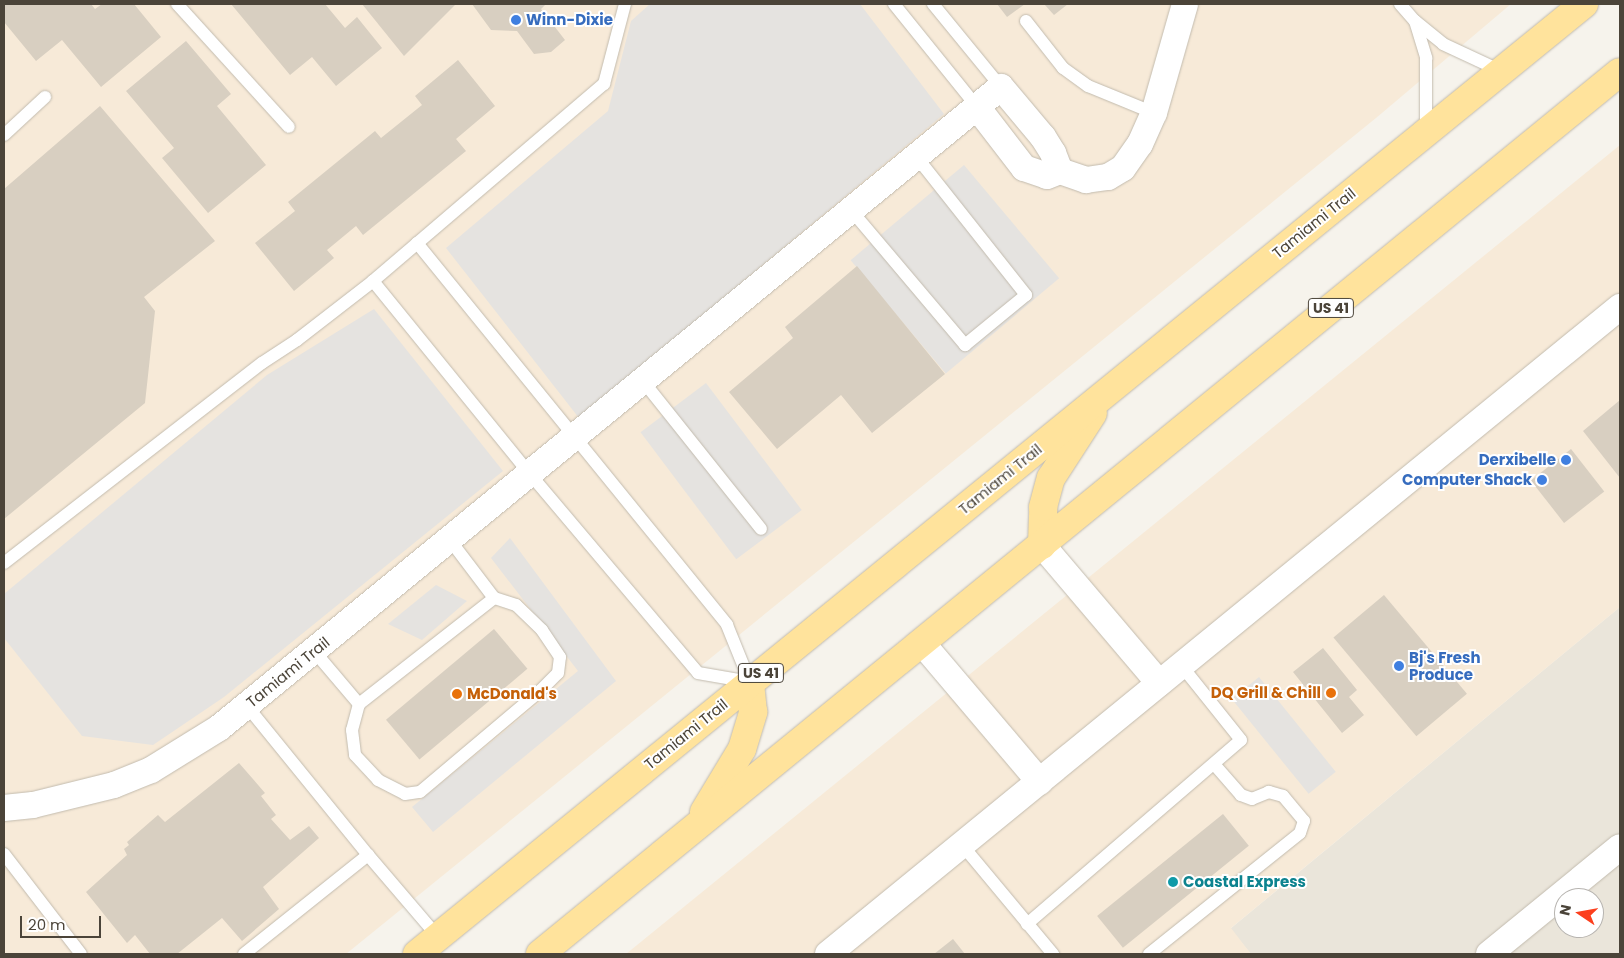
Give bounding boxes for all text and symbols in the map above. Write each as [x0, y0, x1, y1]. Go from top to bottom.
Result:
place label: Winn-Dixie [526, 11, 613, 29]
marker: Winn-Dixie [510, 14, 522, 26]
street label: Tamiami Trail [1269, 184, 1359, 262]
road number: US 41 [1307, 296, 1355, 320]
street label: Tamiami Trail [955, 440, 1045, 518]
place label: Derxibelle [1479, 451, 1556, 469]
marker: Derxibelle [1560, 454, 1572, 466]
place label: Computer Shack [1402, 471, 1532, 489]
marker: Computer Shack [1536, 474, 1548, 486]
street label: Tamiami Trail [243, 633, 333, 711]
place label: Bj's Fresh Produce [1409, 648, 1481, 683]
marker: Bj's Fresh Produce [1393, 660, 1405, 672]
road number: US 41 [737, 661, 785, 684]
place label: DQ Grill & Chill [1211, 684, 1321, 702]
place label: McDonald's [467, 685, 557, 703]
marker: DQ Grill & Chill [1325, 687, 1337, 699]
marker: McDonald's [451, 688, 463, 700]
street label: Tamiami Trail [641, 695, 731, 773]
place label: Coastal Express [1183, 873, 1306, 891]
marker: Coastal Express [1167, 876, 1179, 888]
north arrow [1554, 888, 1604, 938]
text: N [1554, 903, 1576, 917]
scale bar [22, 906, 104, 938]
text: 20 m [28, 914, 66, 935]

